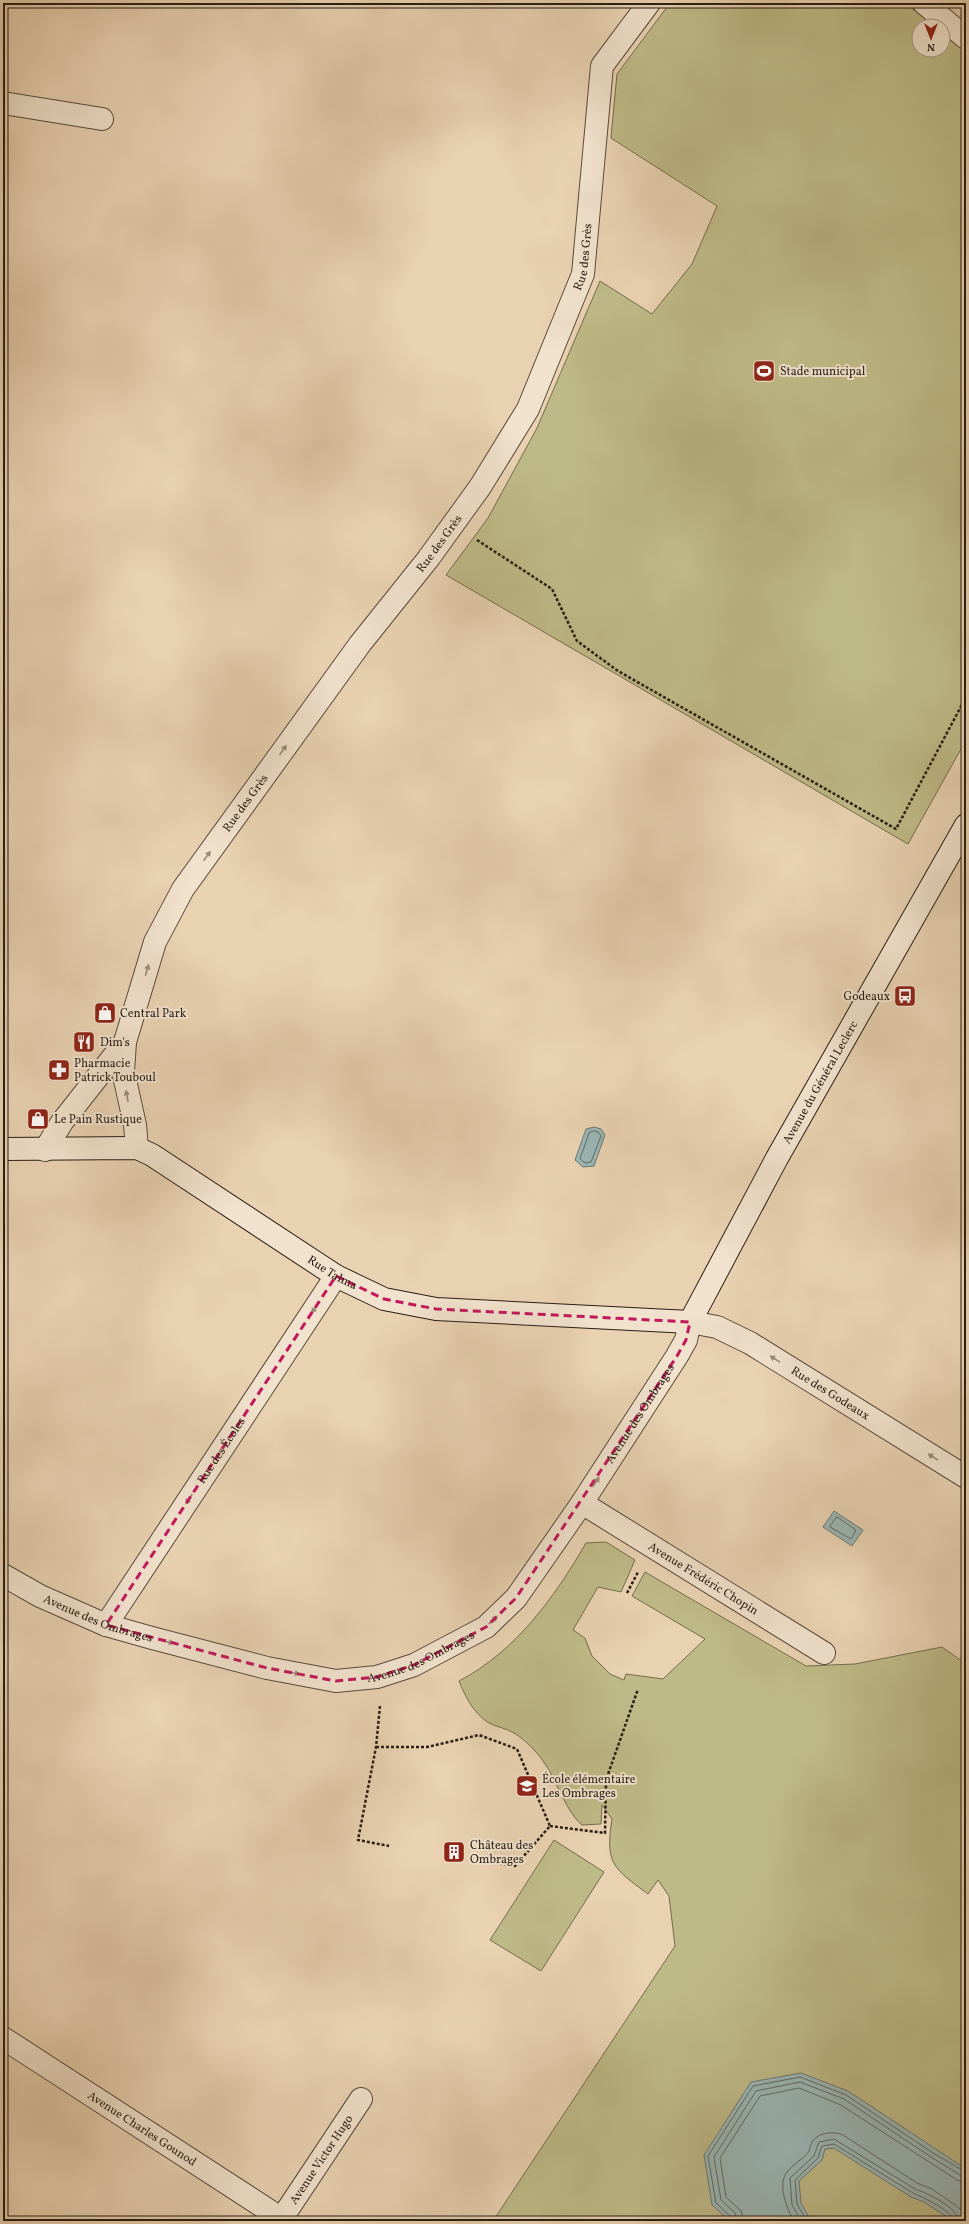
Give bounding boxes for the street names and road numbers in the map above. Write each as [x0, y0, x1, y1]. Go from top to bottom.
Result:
street label: Rue des Grès [570, 223, 597, 293]
street label: Rue des Grès [413, 512, 466, 576]
street label: Rue des Grès [220, 771, 272, 836]
street label: Avenue du Général Leclerc [780, 1018, 862, 1147]
street label: Rue Talma [304, 1252, 360, 1294]
street label: Avenue des Ombrages [603, 1361, 679, 1467]
street label: Rue des Godeaux [788, 1363, 872, 1424]
street label: Rue des Écoles [194, 1415, 250, 1487]
street label: Avenue Frédéric Chopin [645, 1539, 761, 1619]
street label: Avenue des Ombrages [41, 1591, 154, 1647]
street label: Avenue des Ombrages [367, 1627, 478, 1687]
street label: Avenue Charles Gounod [84, 2088, 199, 2171]
street label: Avenue Victor Hugo [286, 2112, 357, 2208]

